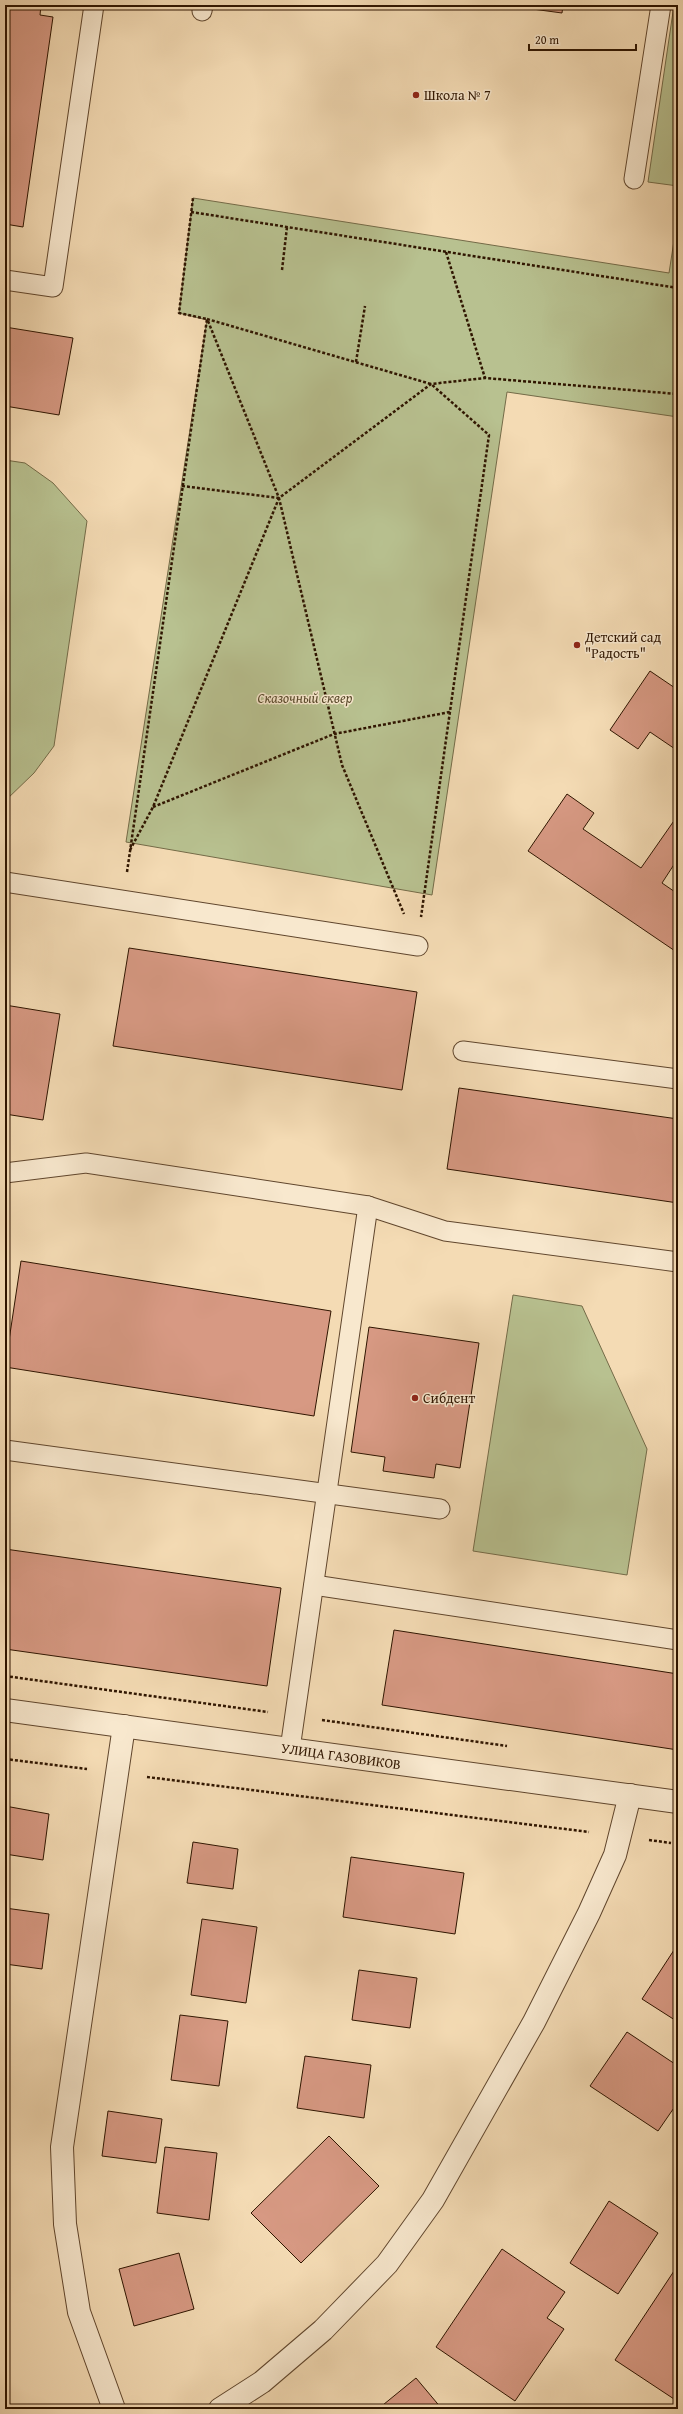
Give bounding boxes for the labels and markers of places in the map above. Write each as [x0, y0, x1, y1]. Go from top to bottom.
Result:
place label: Школа № 7 [424, 85, 491, 105]
marker: Школа № 7 [411, 90, 421, 100]
place label: Детский сад "Радость" [584, 627, 661, 663]
marker: Детский сад "Радость" [572, 640, 582, 650]
place label: Сибдент [423, 1388, 475, 1408]
marker: Сибдент [410, 1393, 420, 1403]

